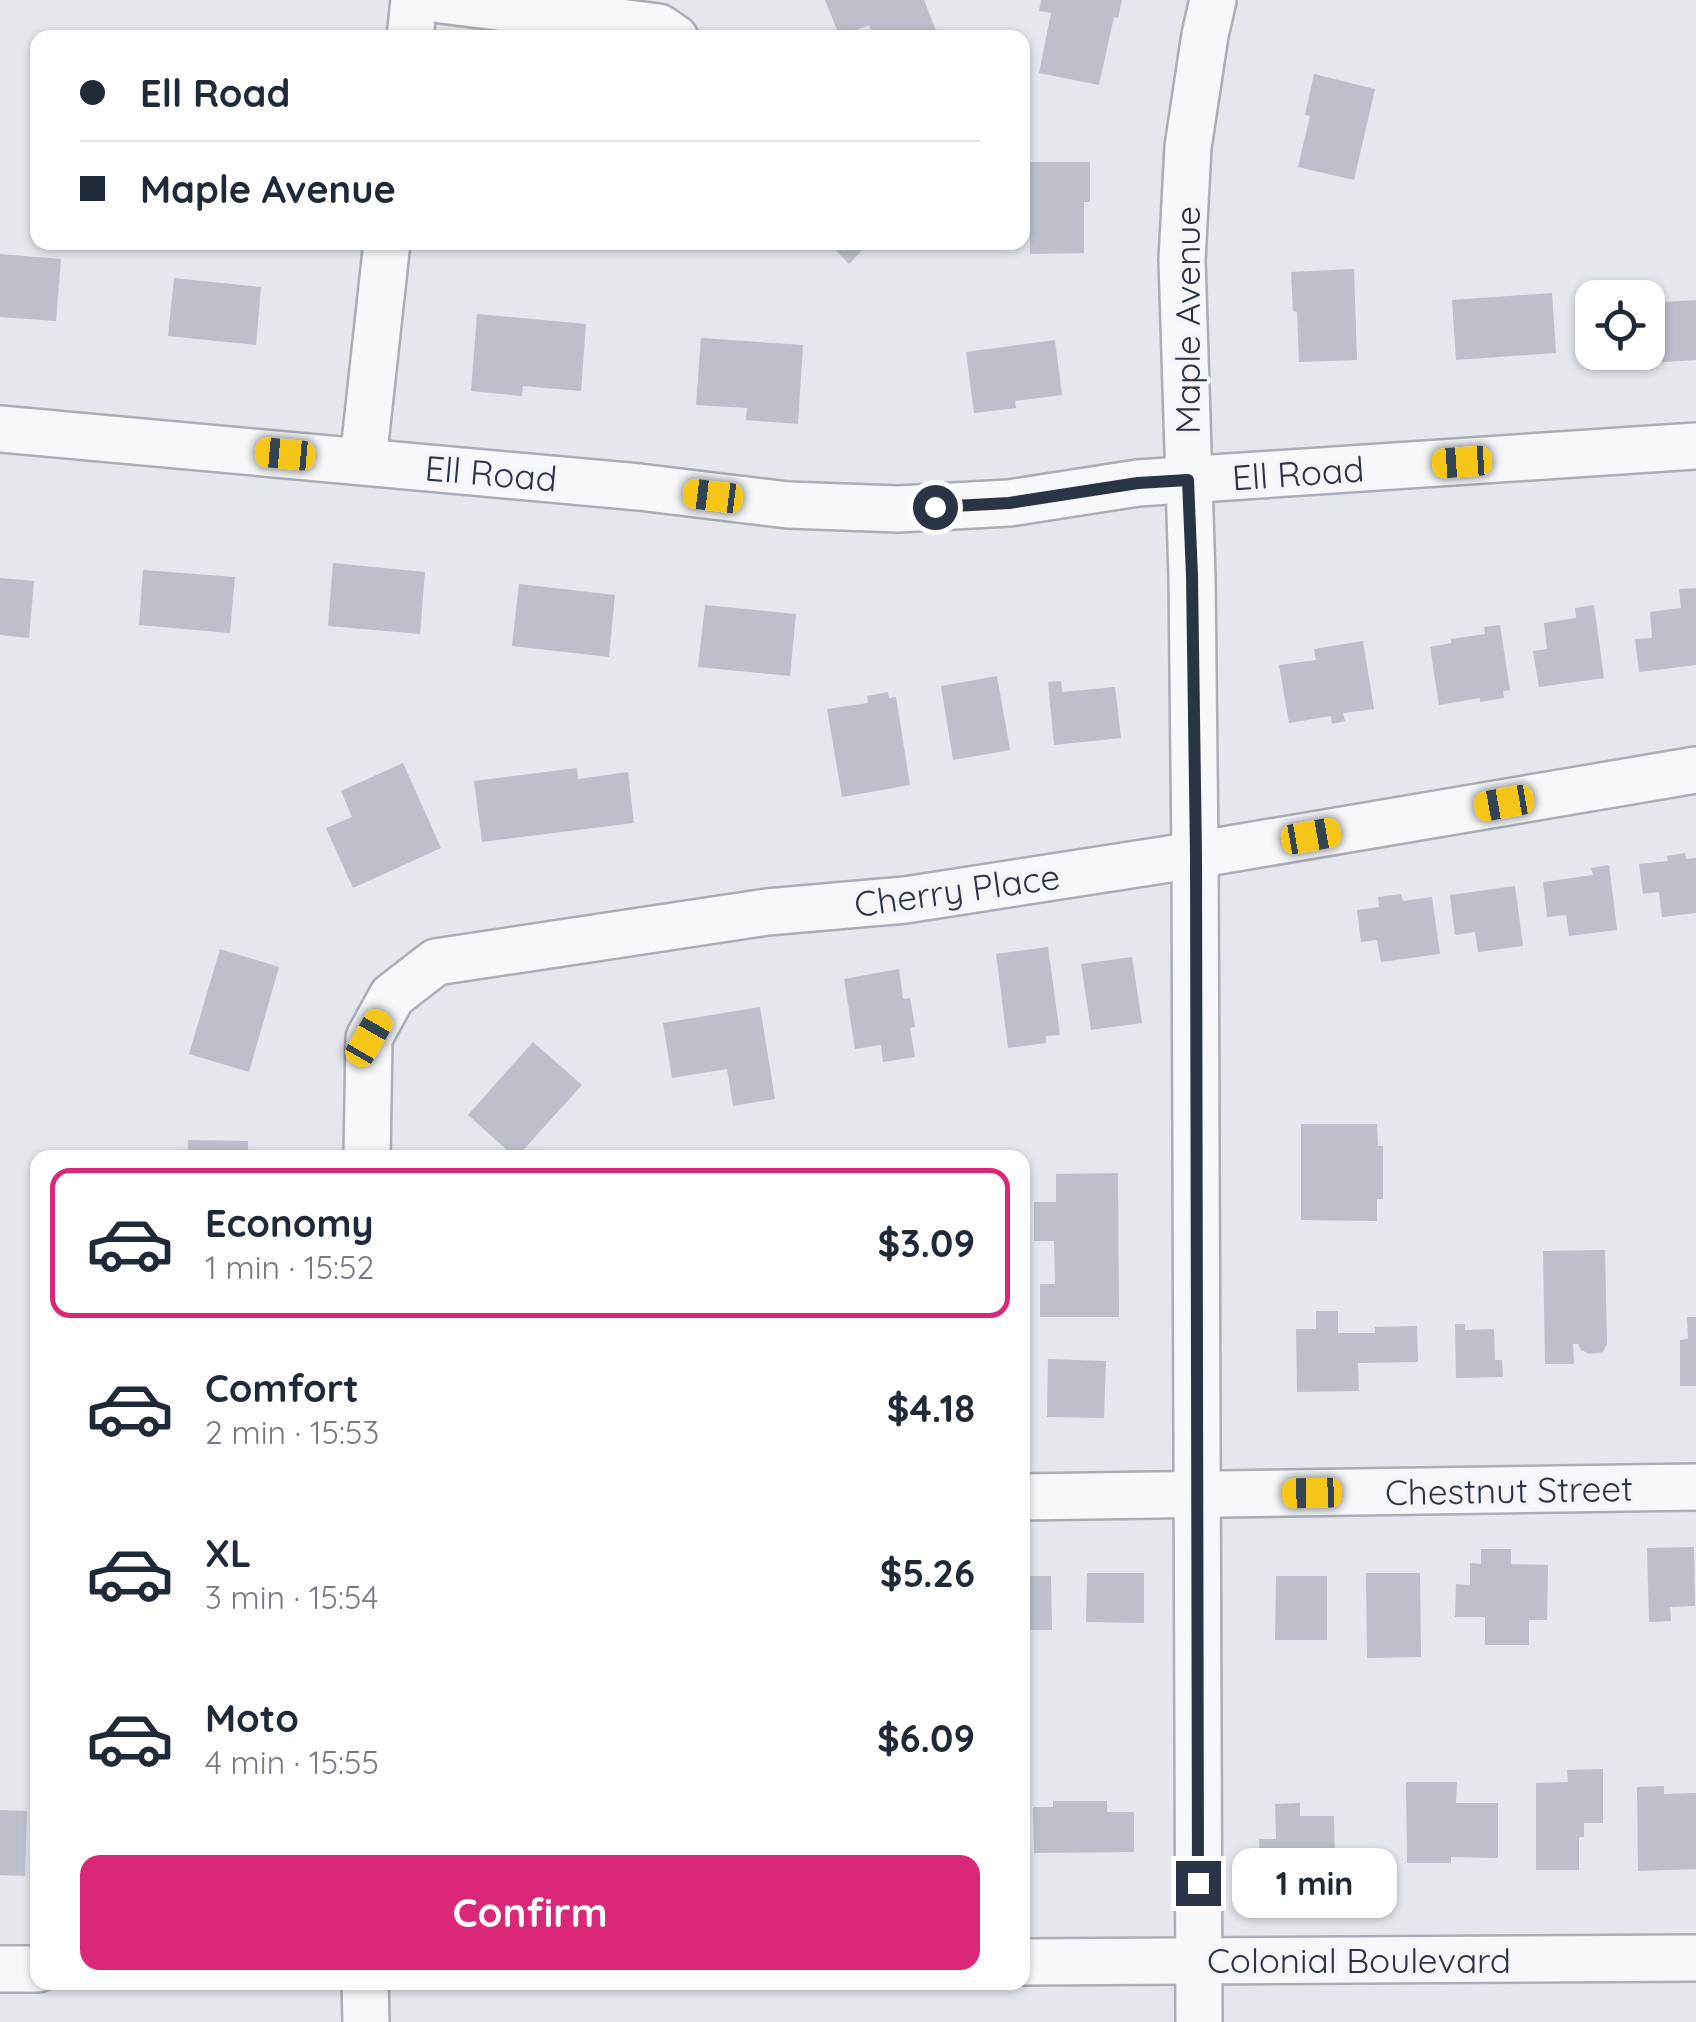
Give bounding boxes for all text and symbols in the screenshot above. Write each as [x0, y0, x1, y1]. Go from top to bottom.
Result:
text: Ell Road [140, 69, 290, 117]
text: Maple Avenue [140, 165, 396, 213]
street label: Maple Avenue [1165, 206, 1209, 434]
map controls [1575, 280, 1665, 370]
button: locate [1575, 280, 1665, 370]
car [254, 436, 316, 472]
street label: Ell Road [423, 445, 559, 501]
car [1431, 445, 1493, 479]
street label: Ell Road [1230, 446, 1366, 500]
car [681, 477, 745, 515]
route start [913, 485, 958, 530]
car [1472, 783, 1536, 823]
car [1279, 816, 1343, 856]
street label: Cherry Place [851, 854, 1063, 926]
car [341, 1005, 397, 1071]
icon: car [85, 1198, 175, 1288]
text: Economy [205, 1199, 374, 1247]
text: $3.09 [878, 1219, 975, 1267]
text: 1 min · 15:52 [205, 1247, 374, 1287]
icon: car [85, 1363, 175, 1453]
text: Comfort [205, 1364, 359, 1412]
text: $4.18 [887, 1384, 975, 1432]
text: 2 min · 15:53 [205, 1412, 379, 1452]
street label: Chestnut Street [1385, 1466, 1633, 1514]
car [1282, 1477, 1342, 1509]
icon: car [85, 1528, 175, 1618]
text: XL [205, 1529, 251, 1577]
text: $5.26 [880, 1549, 975, 1597]
text: 3 min · 15:54 [205, 1577, 378, 1617]
icon: car [85, 1693, 175, 1783]
text: Moto [205, 1694, 299, 1742]
text: $6.09 [877, 1714, 975, 1762]
text: 4 min · 15:55 [205, 1742, 379, 1782]
callout: 1 min [1233, 1848, 1398, 1918]
button: Confirm [80, 1855, 980, 1970]
route end [1176, 1861, 1221, 1906]
text: 1 min [1276, 1863, 1353, 1903]
street label: Colonial Boulevard [1207, 1938, 1511, 1982]

